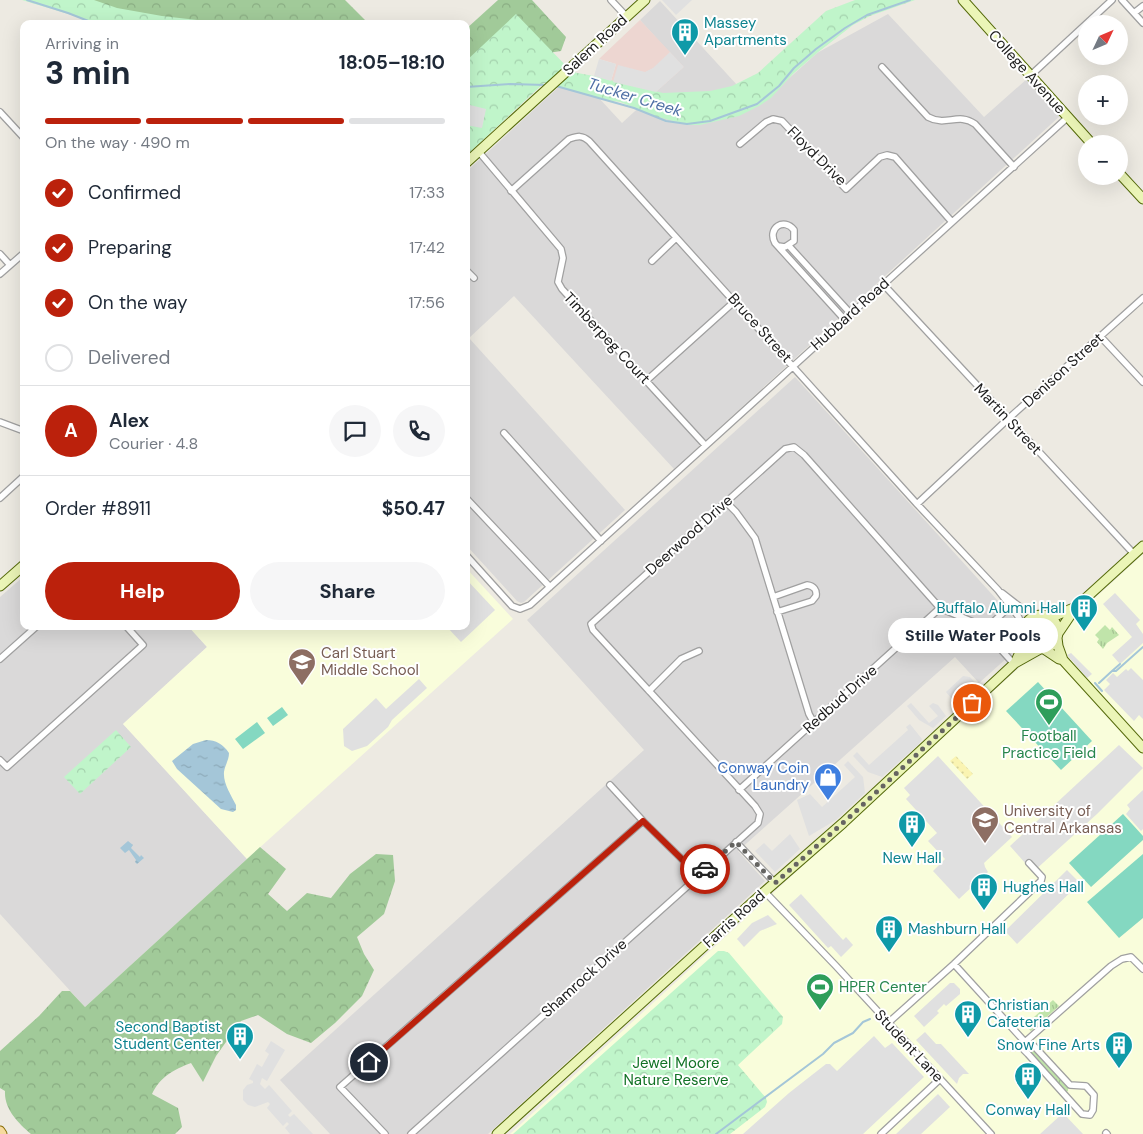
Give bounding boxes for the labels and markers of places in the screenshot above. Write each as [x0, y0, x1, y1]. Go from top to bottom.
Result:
place label: Massey Apartments [704, 13, 787, 50]
building icon: Massey Apartments [670, 17, 700, 56]
building icon: Buffalo Alumni Hall [1069, 593, 1099, 632]
place label: Buffalo Alumni Hall [937, 598, 1065, 618]
callout: Stille Water Pools [887, 618, 1057, 653]
place label: Carl Stuart Middle School [321, 643, 419, 680]
school or university icon: Carl Stuart Middle School [287, 647, 317, 686]
pin [951, 682, 993, 724]
sports icon: Football Practice Field [1034, 687, 1064, 726]
place label: Football Practice Field [1002, 726, 1096, 763]
place label: Conway Coin Laundry [717, 758, 810, 795]
shop icon: Conway Coin Laundry [813, 762, 843, 801]
place label: University of Central Arkansas [1004, 801, 1122, 838]
school or university icon: University of Central Arkansas [970, 805, 1000, 844]
building icon: New Hall [897, 809, 927, 848]
place label: New Hall [882, 848, 942, 868]
building icon: Hughes Hall [969, 872, 999, 911]
place label: Hughes Hall [1003, 877, 1084, 897]
building icon: Mashburn Hall [874, 914, 904, 953]
place label: Mashburn Hall [908, 919, 1006, 939]
sports icon: HPER Center [805, 972, 835, 1011]
place label: HPER Center [839, 977, 927, 997]
place label: Christian Cafeteria [987, 995, 1050, 1032]
building icon: Christian Cafeteria [953, 999, 983, 1038]
place label: Second Baptist Student Center [114, 1017, 221, 1054]
building icon: Second Baptist Student Center [225, 1021, 255, 1060]
building icon: Snow Fine Arts [1104, 1030, 1134, 1069]
place label: Snow Fine Arts [997, 1035, 1100, 1055]
pin [348, 1041, 390, 1083]
building icon: Conway Hall [1013, 1061, 1043, 1100]
place label: Conway Hall [986, 1100, 1070, 1120]

